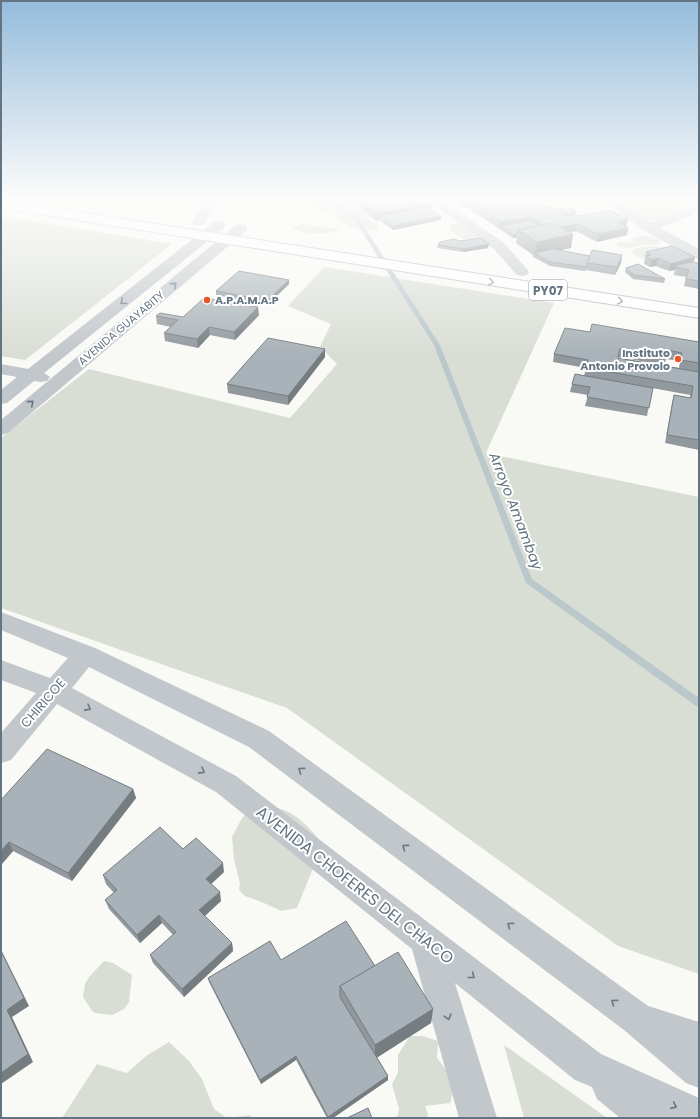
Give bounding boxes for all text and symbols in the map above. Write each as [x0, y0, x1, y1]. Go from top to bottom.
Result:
one-way arrow [488, 277, 494, 285]
road number: PY07 [529, 280, 567, 300]
one-way arrow [169, 282, 177, 289]
street label: AVENIDA GUAYABITY [74, 287, 168, 369]
place label: A.P.A.M.A.P [215, 292, 279, 308]
marker: A.P.A.M.A.P [202, 295, 212, 305]
one-way arrow [617, 296, 623, 305]
one-way arrow [121, 297, 128, 304]
place label: Instituto Antonio Provolo [580, 345, 670, 374]
marker: Instituto Antonio Provolo [673, 354, 683, 364]
one-way arrow [26, 401, 33, 408]
water label: Arroyo Amambay [484, 448, 548, 574]
street label: CHIRICOE [16, 674, 70, 732]
one-way arrow [83, 704, 91, 711]
one-way arrow [198, 766, 205, 773]
one-way arrow [298, 767, 305, 774]
street label: AVENIDA CHOFERES DEL CHACO [251, 800, 459, 970]
one-way arrow [403, 845, 410, 852]
one-way arrow [507, 923, 514, 930]
one-way arrow [468, 971, 475, 978]
one-way arrow [611, 999, 618, 1007]
one-way arrow [443, 1013, 452, 1020]
one-way arrow [670, 1101, 678, 1109]

